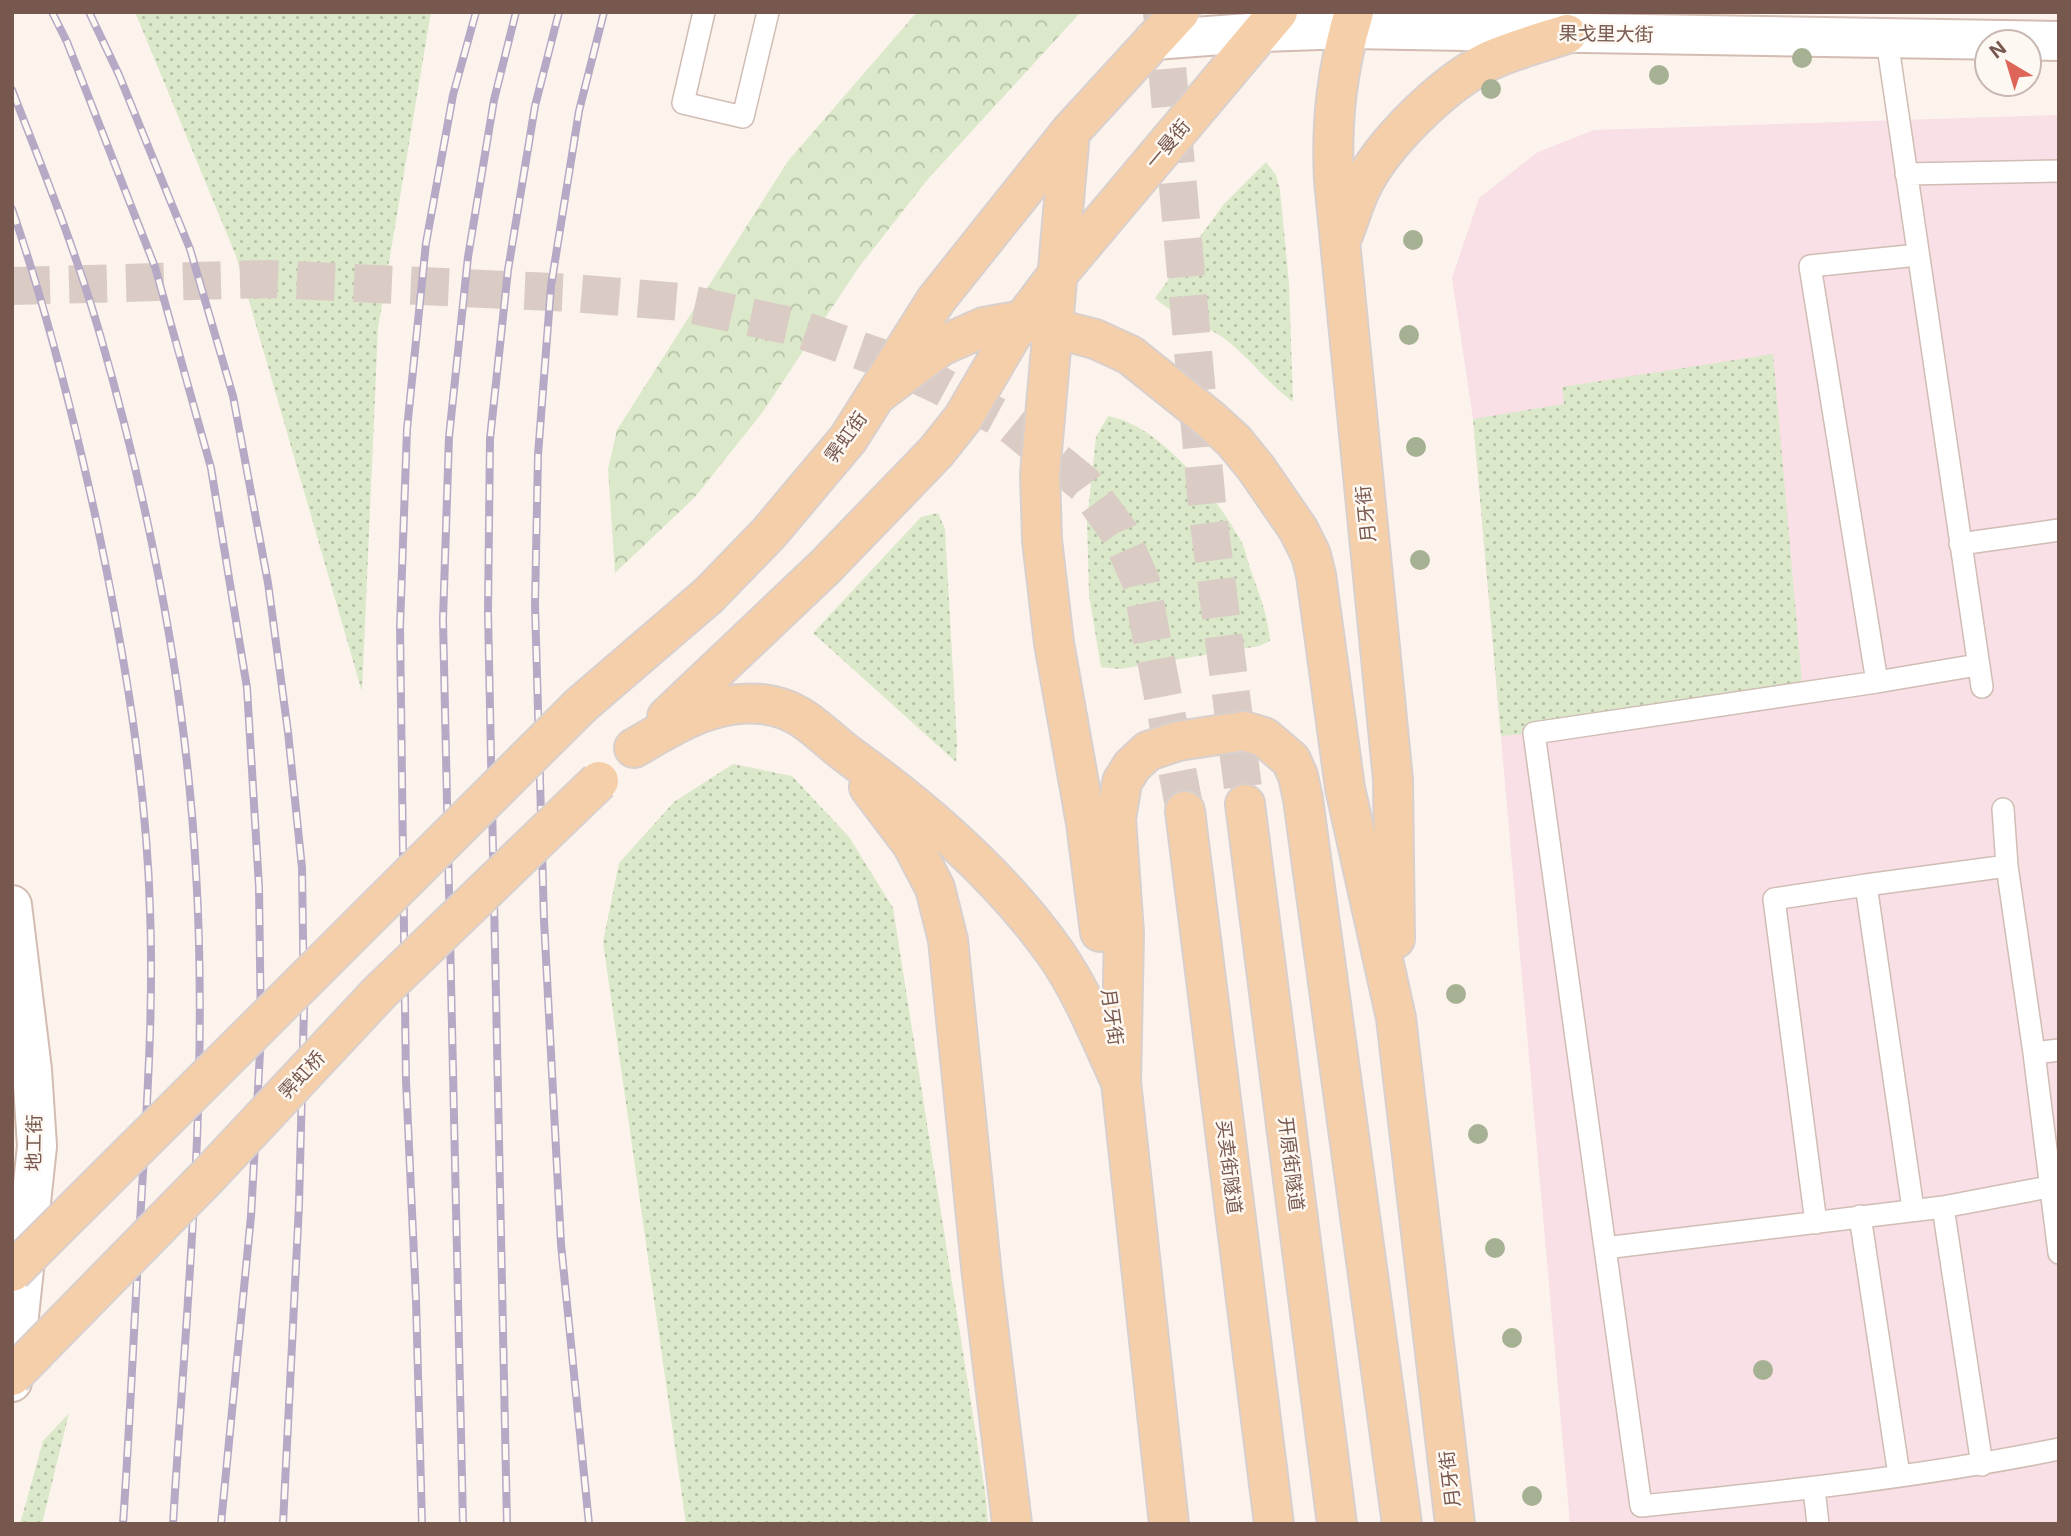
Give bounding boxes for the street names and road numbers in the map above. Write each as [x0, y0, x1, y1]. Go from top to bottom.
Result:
street label: 果戈里大街 [1558, 22, 1654, 46]
street label: 一曼街 [1141, 115, 1195, 173]
street label: 霁虹街 [820, 407, 872, 467]
street label: 月牙街 [1352, 484, 1380, 544]
street label: 月牙街 [1097, 987, 1127, 1047]
street label: 霁虹桥 [274, 1046, 330, 1104]
street label: 地工街 [22, 1114, 46, 1172]
street label: 开原街隧道 [1274, 1115, 1308, 1213]
street label: 买卖街隧道 [1212, 1118, 1246, 1216]
street label: 月牙街 [1435, 1449, 1465, 1509]

